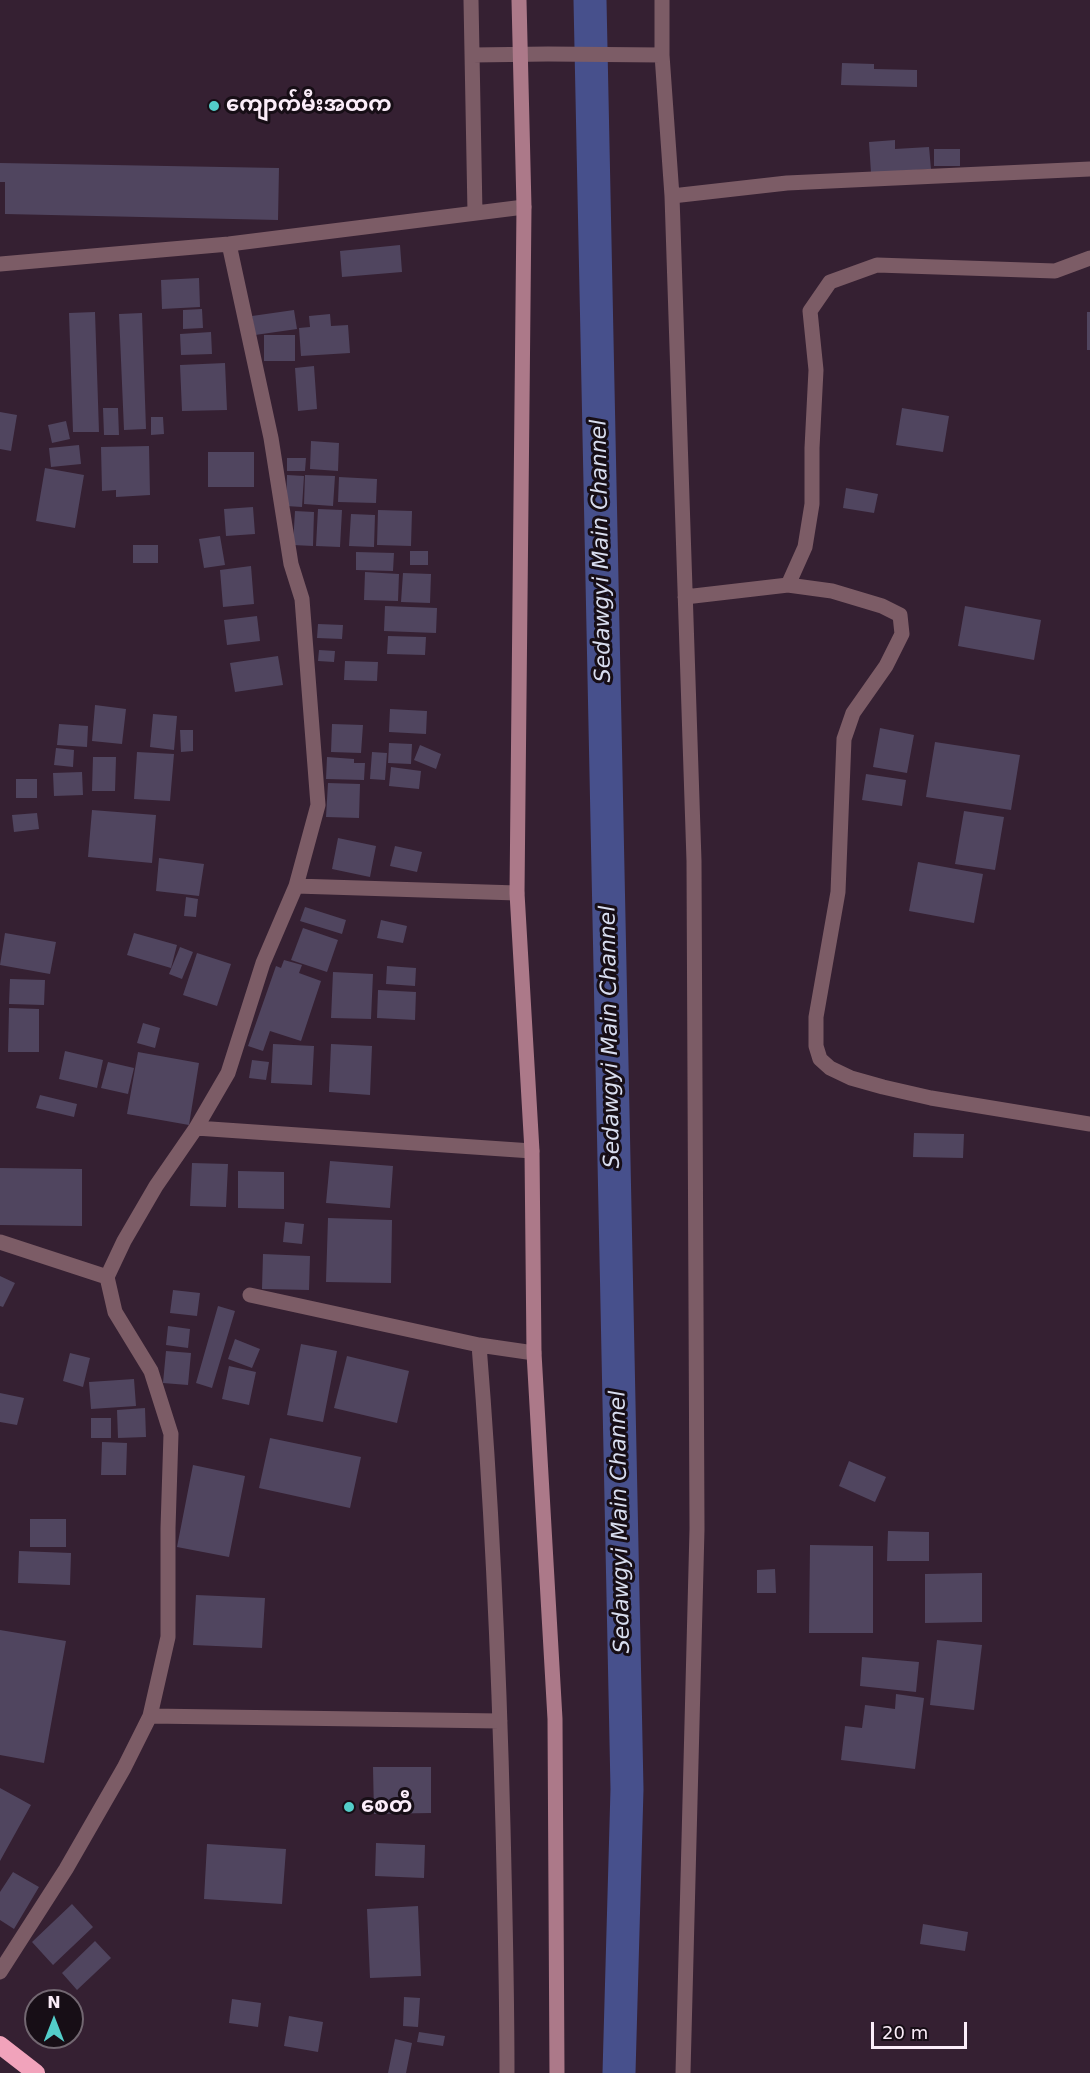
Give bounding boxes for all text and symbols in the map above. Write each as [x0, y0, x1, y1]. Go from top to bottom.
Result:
place label: ကျောက်မီးအထက [226, 93, 392, 119]
marker: ကျောက်မီးအထက [207, 99, 221, 113]
water label: Sedawgyi Main Channel [587, 419, 617, 683]
water label: Sedawgyi Main Channel [596, 905, 626, 1169]
water label: Sedawgyi Main Channel [606, 1390, 636, 1654]
place label: စေတီ [361, 1794, 412, 1820]
marker: စေတီ [342, 1800, 356, 1814]
north arrow [24, 1989, 84, 2049]
text: N [47, 1993, 61, 2012]
scale bar [874, 2010, 970, 2048]
text: 20 m [882, 2022, 928, 2043]

